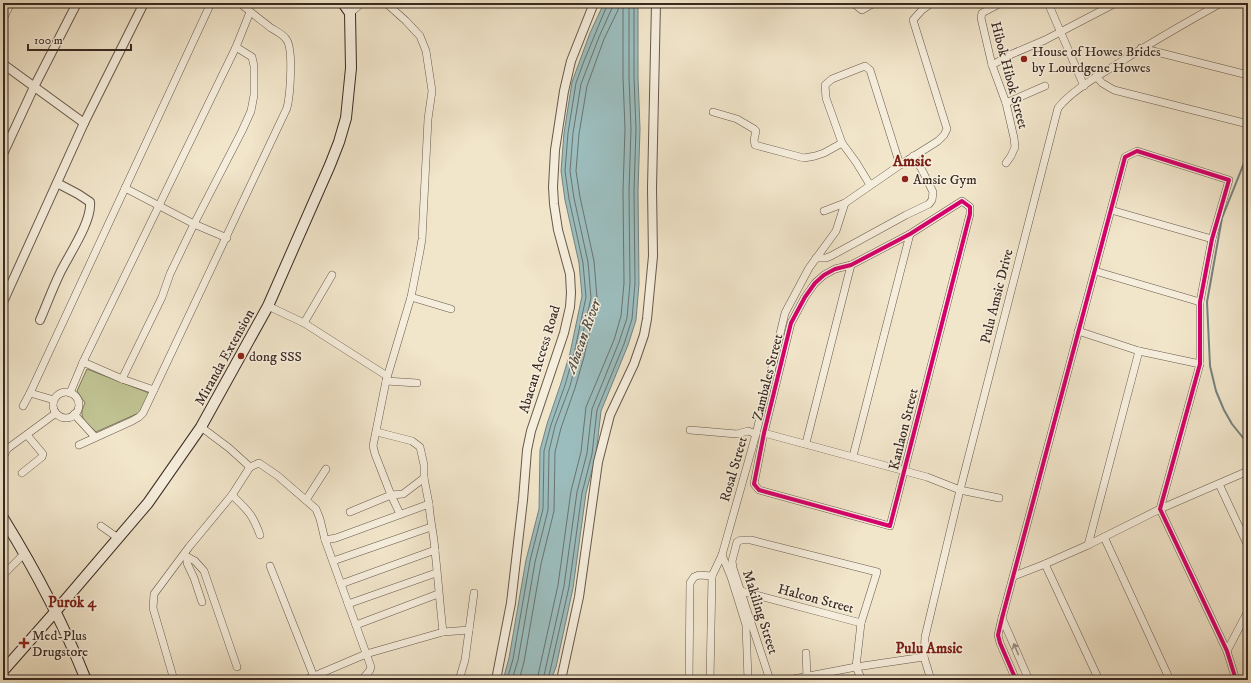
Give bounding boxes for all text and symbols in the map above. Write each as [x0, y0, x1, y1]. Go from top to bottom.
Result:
street label: Hibok Hibok Street [986, 20, 1032, 131]
scale bar [28, 26, 131, 52]
text: 100 m [34, 33, 63, 48]
place label: House of Howes Brides by Lourdgene Howes [1032, 43, 1161, 77]
marker: House of Howes Brides by Lourdgene Howes [1019, 54, 1029, 64]
district label: Amsic [892, 151, 931, 171]
place label: Amsic Gym [913, 171, 977, 189]
marker: Amsic Gym [900, 174, 910, 184]
street label: Pulu Amsic Drive [977, 247, 1017, 345]
water label: Abacan River [561, 295, 606, 378]
street label: Abacan Access Road [515, 303, 565, 415]
street label: Miranda Extension [191, 305, 259, 409]
street label: Zambales Street [749, 332, 788, 422]
place label: dong SSS [249, 348, 302, 366]
marker: dong SSS [236, 351, 246, 361]
street label: Kanlaon Street [885, 386, 923, 472]
street label: Rosal Street [716, 434, 752, 504]
street label: Makiling Street [738, 568, 782, 657]
street label: Halcon Street [776, 580, 856, 618]
district label: Purok 4 [48, 593, 97, 612]
place label: Med-Plus Drugstore [32, 627, 88, 661]
marker: Med-Plus Drugstore [19, 638, 29, 648]
district label: Pulu Amsic [895, 639, 963, 658]
one-way arrow [1011, 643, 1019, 655]

